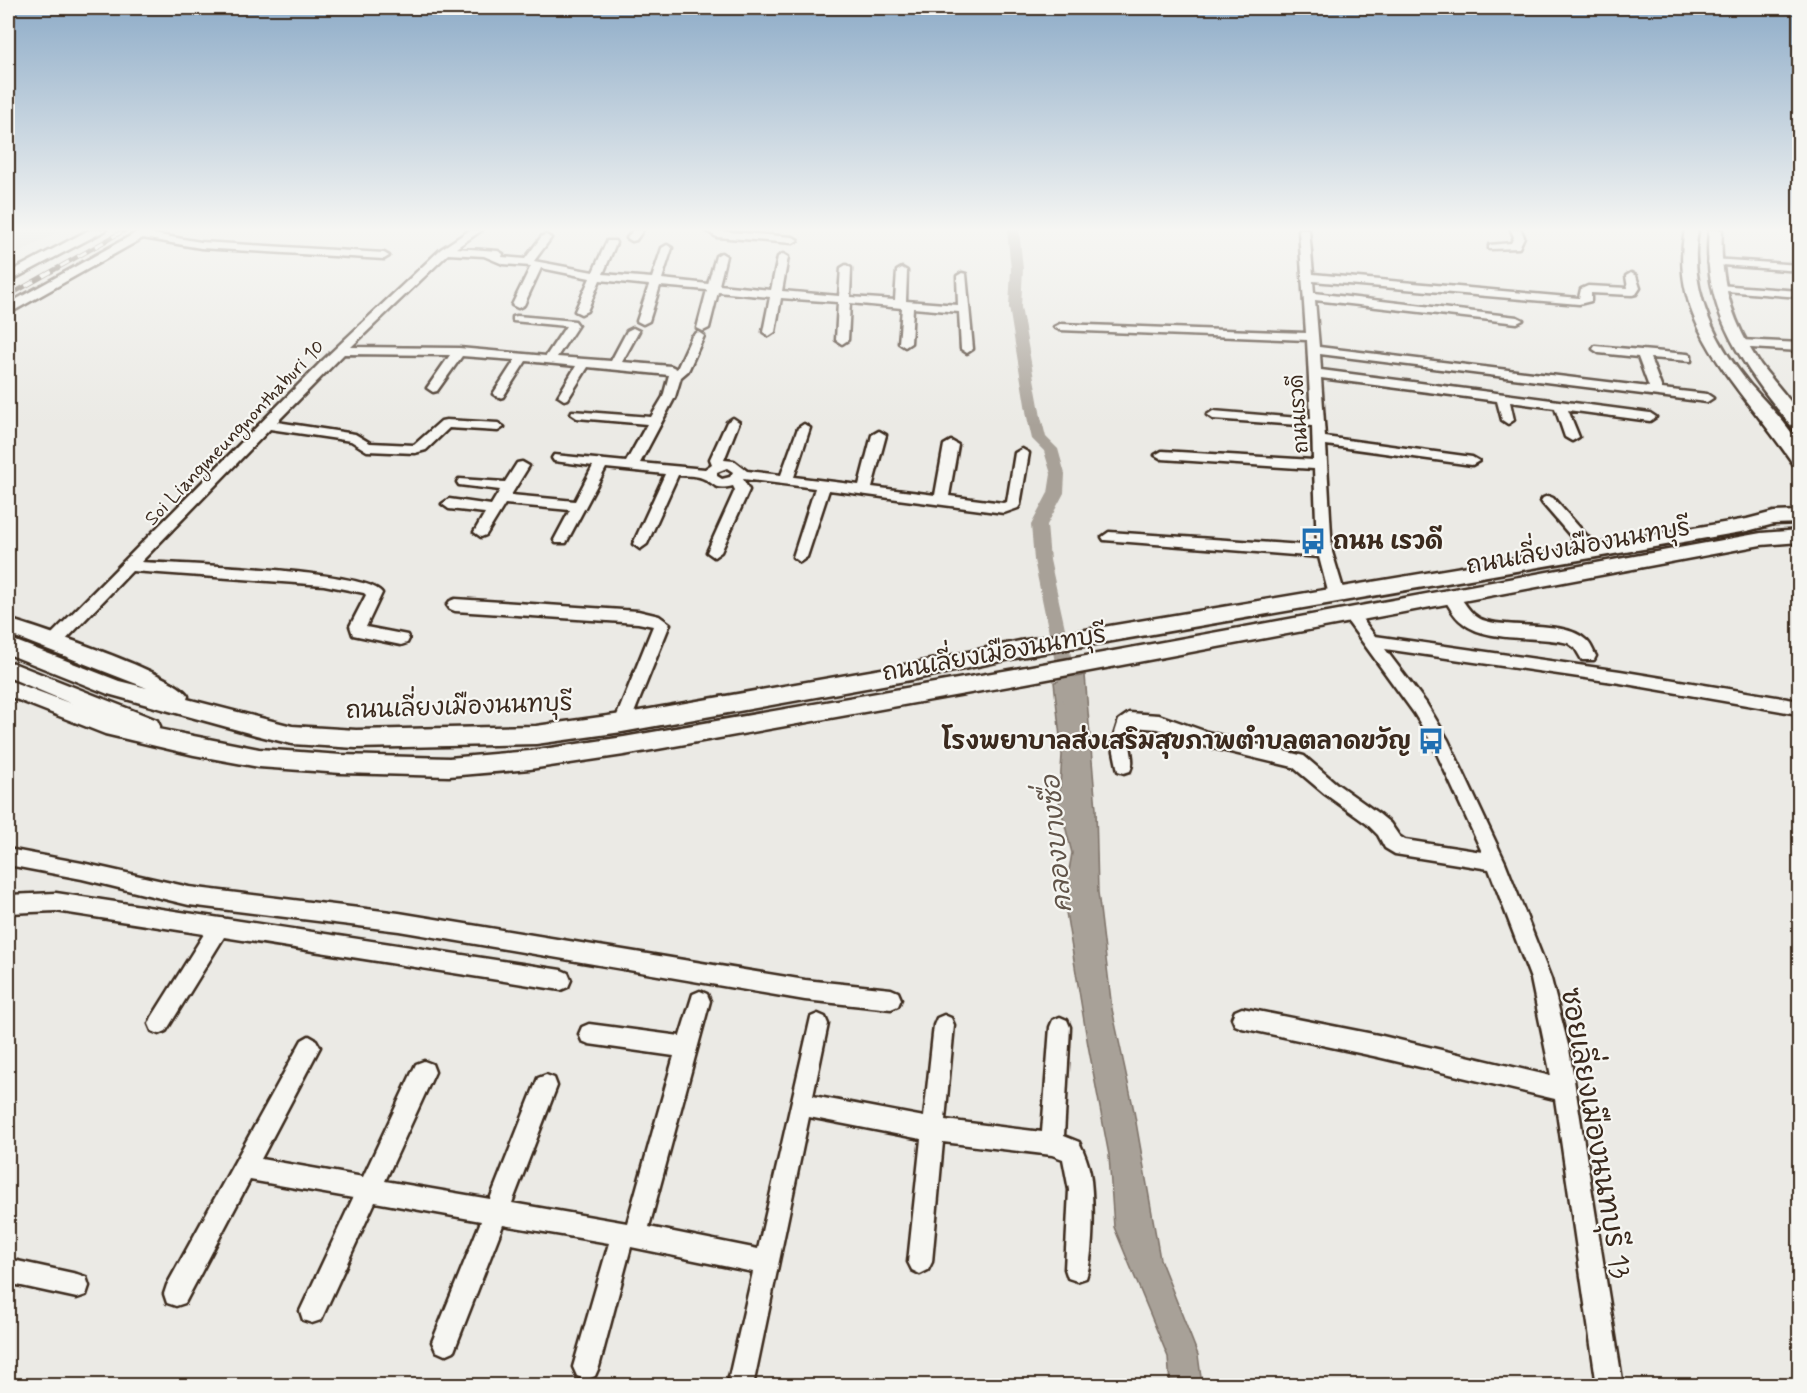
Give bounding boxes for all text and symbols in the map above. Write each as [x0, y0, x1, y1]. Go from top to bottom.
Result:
street label: Soi Liangmeungnonthaburi 10 [139, 334, 332, 533]
street label: ถนนเรวดี [1283, 373, 1316, 454]
street label: ถนนเลี่ยงเมืองนนทบุรี [1462, 505, 1693, 583]
place label: ถนน เรวดี [1333, 525, 1443, 558]
bus stop icon: ถนน เรวดี [1298, 526, 1328, 556]
street label: ถนนเลี่ยงเมืองนนทบุรี [878, 612, 1109, 690]
street label: ถนนเลี่ยงเมืองนนทบุรี [345, 680, 573, 728]
place label: โรงพยาบาลส่งเสริมสุขภาพตำบลตลาดขวัญ [941, 724, 1411, 759]
bus stop icon: โรงพยาบาลส่งเสริมสุขภาพตำบลตลาดขวัญ [1416, 726, 1446, 756]
water label: คลองบางซื่อ [1026, 772, 1081, 915]
street label: ซอยเลี่ยงเมืองนนทบุรี 13 [1551, 983, 1648, 1282]

